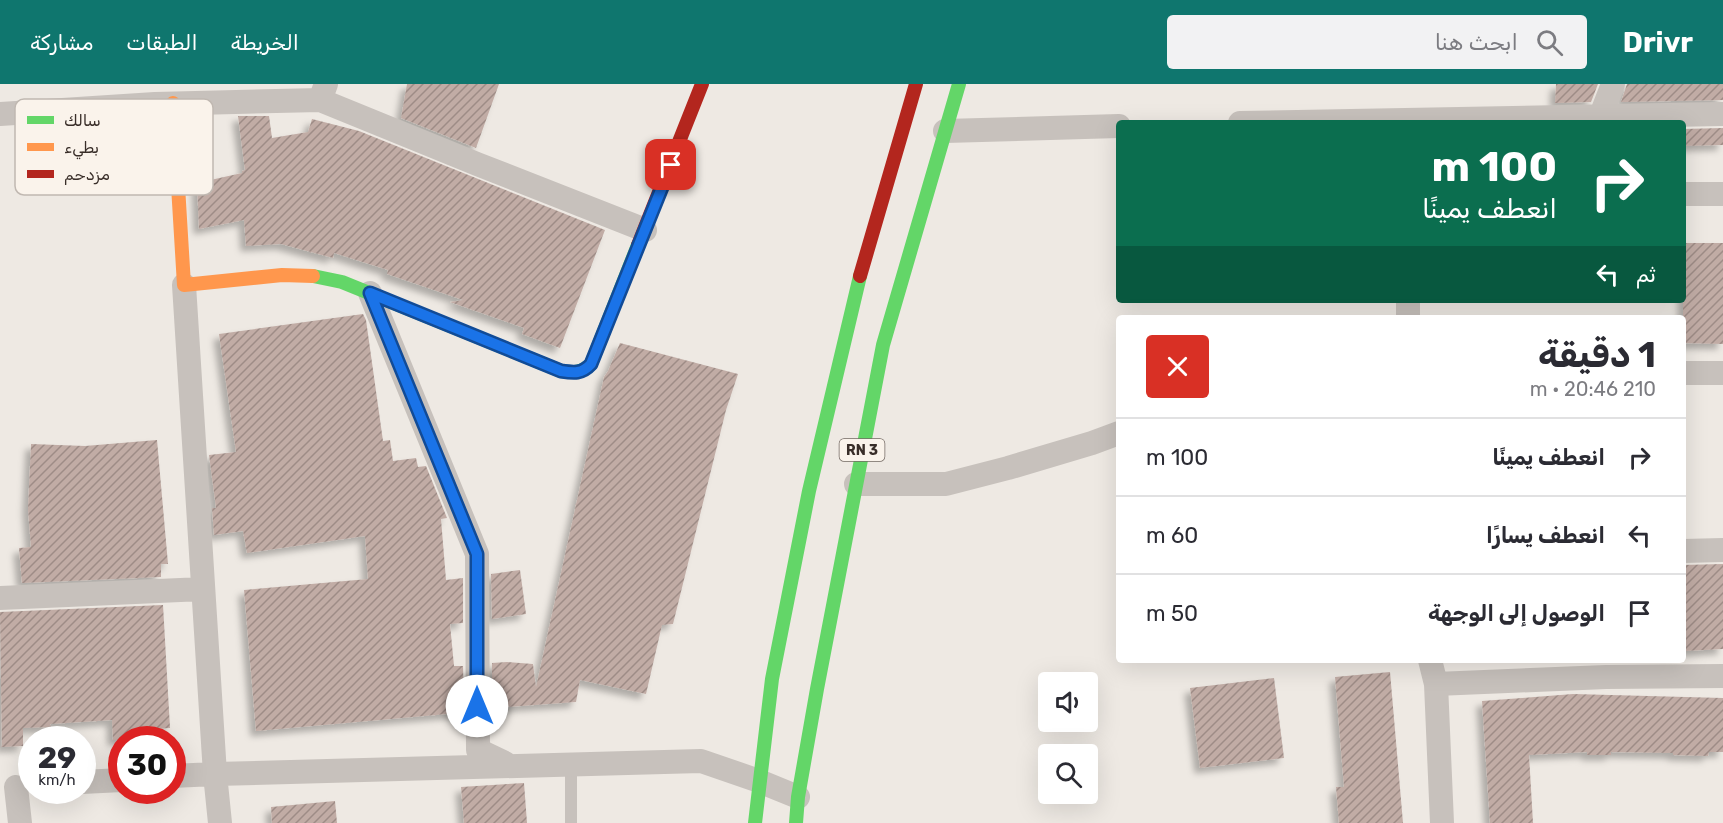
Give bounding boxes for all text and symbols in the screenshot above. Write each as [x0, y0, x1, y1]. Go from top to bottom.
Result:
search box [1167, 15, 1587, 69]
icon: search [1533, 26, 1566, 59]
text: Drivr [1623, 26, 1693, 59]
text: ابحث هنا [1435, 29, 1518, 56]
text: مشاركة [30, 30, 93, 55]
text: الطبقات [126, 30, 198, 55]
text: الخريطة [231, 30, 299, 55]
legend [15, 99, 213, 195]
text: سالك [64, 111, 101, 130]
text: بطيء [64, 138, 99, 160]
pin [645, 139, 696, 190]
text: 100 m [1432, 142, 1557, 192]
icon: right [1578, 144, 1656, 222]
icon: arrive [654, 148, 687, 181]
text: مزدحم [64, 165, 110, 185]
text: انعطف يمينًا [1422, 193, 1557, 225]
icon: left [1591, 258, 1624, 291]
text: ثم [1636, 261, 1656, 288]
text: 1 دقيقة [1538, 333, 1656, 376]
button: close [1146, 335, 1209, 398]
text: 210 m · 20:46 [1530, 377, 1656, 401]
road number: RN 3 [840, 439, 884, 461]
icon: right [1623, 441, 1656, 474]
text: 100 m [1146, 444, 1208, 471]
text: انعطف يمينًا [1492, 444, 1605, 471]
icon: left [1623, 519, 1656, 552]
text: 60 m [1146, 522, 1198, 549]
text: انعطف يسارًا [1486, 522, 1605, 549]
icon: arrive [1623, 597, 1656, 630]
text: 50 m [1146, 600, 1198, 627]
text: الوصول إلى الوجهة [1428, 600, 1605, 627]
map controls [1038, 672, 1098, 804]
button: sound [1038, 672, 1098, 732]
position arrow [445, 674, 509, 738]
speed limit sign: 30 [108, 726, 186, 804]
text: 29 [38, 740, 76, 776]
button: search [1038, 744, 1098, 804]
text: km/h [38, 771, 76, 789]

